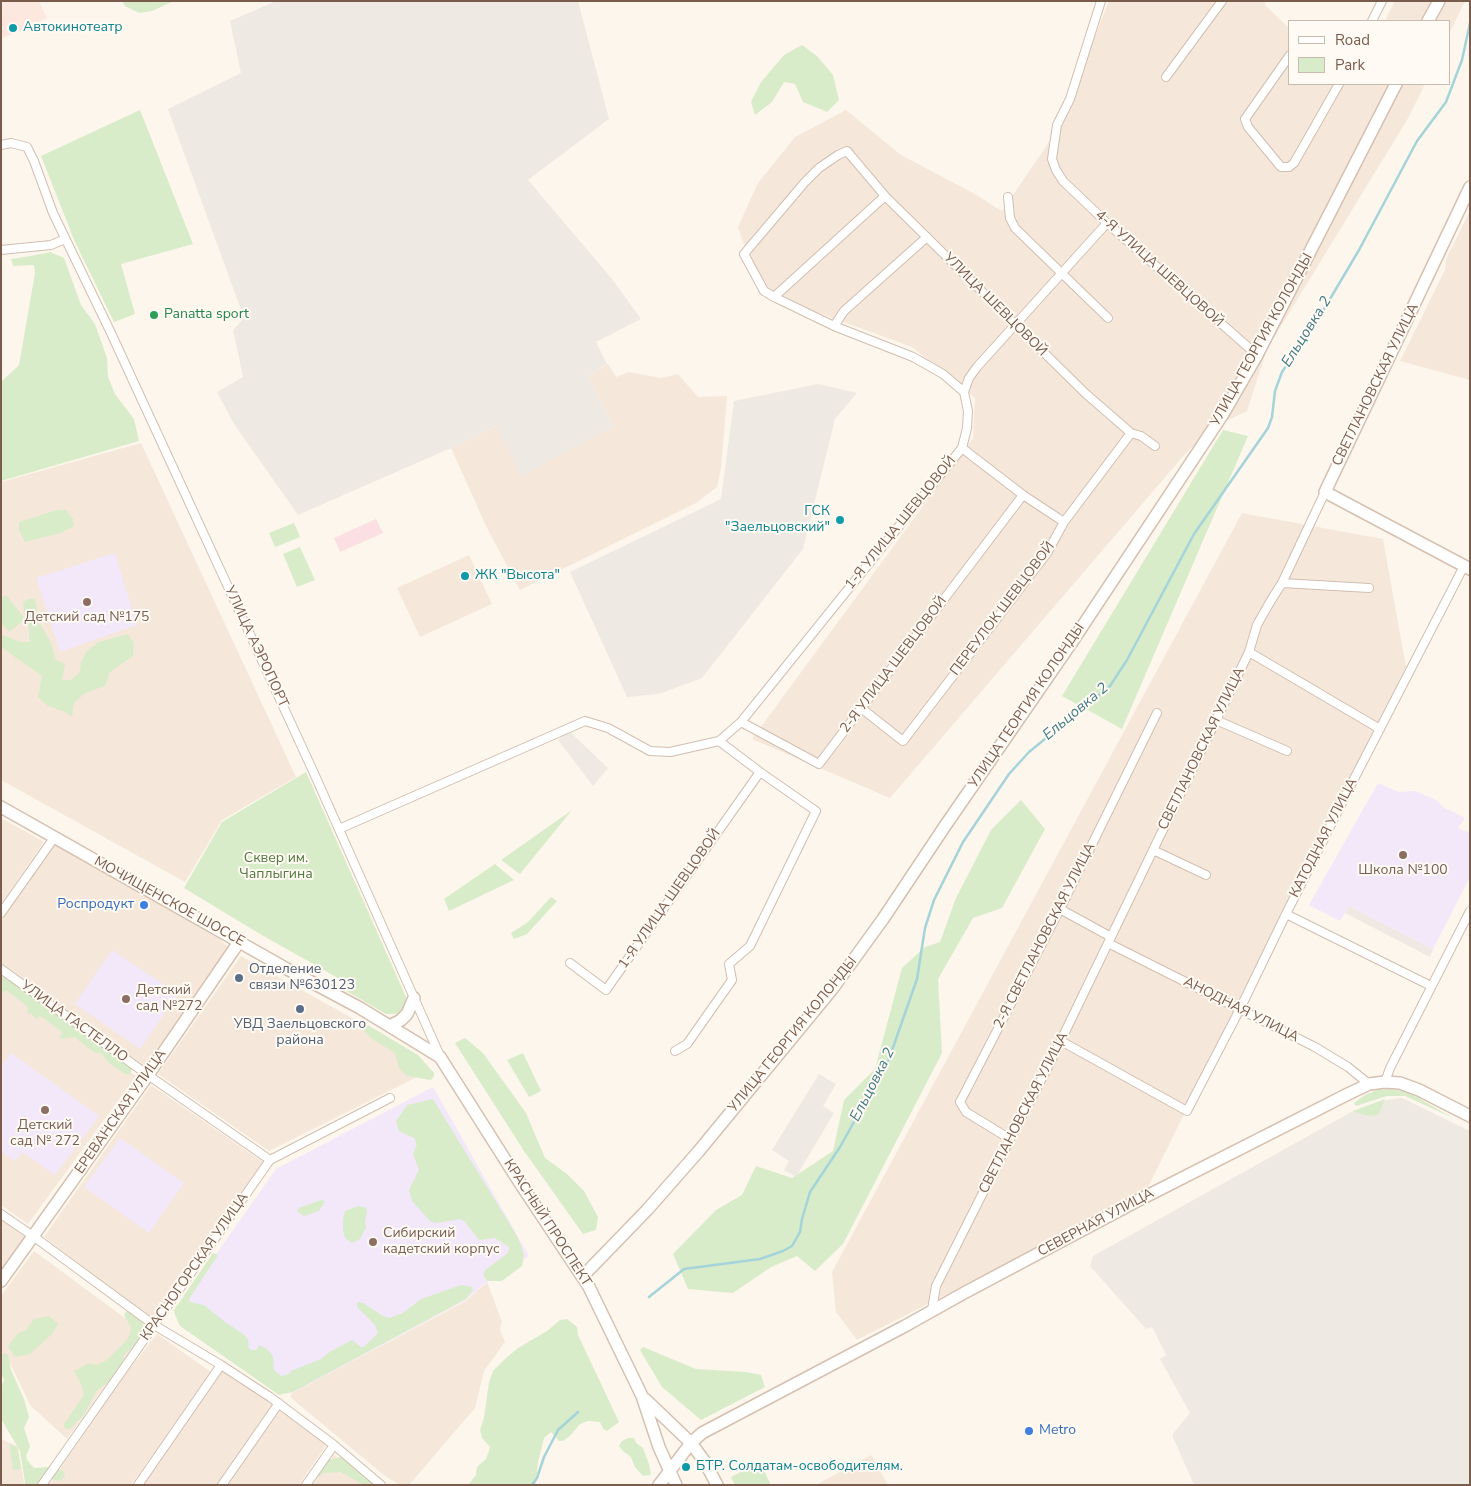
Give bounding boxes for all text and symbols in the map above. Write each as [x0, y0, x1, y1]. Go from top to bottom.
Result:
place label: Автокинотеатр [23, 20, 123, 36]
legend [1288, 20, 1451, 85]
marker: Автокинотеатр [7, 22, 19, 34]
text: Road [1335, 30, 1370, 50]
text: Park [1335, 55, 1365, 75]
street label: 4-Я УЛИЦА ШЕВЦОВОЙ [1091, 207, 1227, 331]
street label: УЛИЦА ШЕВЦОВОЙ [940, 250, 1050, 360]
street label: УЛИЦА ГЕОРГИЯ КОЛОНДЫ [1207, 251, 1317, 429]
water label: Ельцовка 2 [1278, 293, 1336, 371]
street label: СВЕТЛАНОВСКАЯ УЛИЦА [1329, 301, 1423, 469]
place label: Panatta sport [164, 307, 249, 323]
marker: Panatta sport [148, 309, 160, 321]
street label: 1-Я УЛИЦА ШЕВЦОВОЙ [842, 453, 960, 593]
place label: ГСК "Заельцовский" [725, 504, 830, 536]
marker: ГСК "Заельцовский" [834, 514, 846, 526]
street label: ПЕРЕУЛОК ШЕВЦОВОЙ [947, 539, 1059, 679]
place label: ЖК "Высота" [475, 568, 560, 584]
marker: ЖК "Высота" [459, 570, 471, 582]
street label: УЛИЦА АЭРОПОРТ [220, 584, 292, 710]
street label: 2-Я УЛИЦА ШЕВЦОВОЙ [837, 593, 951, 737]
marker: Детский сад №175 [81, 596, 93, 608]
place label: Детский сад №175 [25, 610, 149, 626]
street label: УЛИЦА ГЕОРГИЯ КОЛОНДЫ [965, 620, 1089, 792]
street label: СВЕТЛАНОВСКАЯ УЛИЦА [1155, 665, 1249, 833]
water label: Ельцовка 2 [1040, 679, 1112, 745]
street label: КАТОДНАЯ УЛИЦА [1287, 775, 1361, 901]
street label: 1-Я УЛИЦА ШЕВЦОВОЙ [615, 826, 725, 972]
street label: 2-Я СВЕТЛАНОВСКАЯ УЛИЦА [991, 840, 1099, 1032]
marker: Школа №100 [1397, 849, 1409, 861]
park label: Сквер им. Чаплыгина [239, 851, 313, 884]
street label: МОЧИЩЕНСКОЕ ШОССЕ [91, 854, 247, 950]
place label: Школа №100 [1358, 863, 1448, 879]
place label: Роспродукт [57, 897, 134, 913]
marker: Роспродукт [138, 899, 150, 911]
street label: УЛИЦА ГЕОРГИЯ КОЛОНДЫ [725, 954, 861, 1116]
place label: Отделение связи №630123 [249, 962, 355, 994]
marker: Отделение связи №630123 [233, 972, 245, 984]
street label: АНОДНАЯ УЛИЦА [1181, 974, 1301, 1046]
street label: УЛИЦА ГАСТЕЛЛО [17, 978, 131, 1066]
place label: Детский сад №272 [136, 983, 202, 1016]
marker: Детский сад №272 [120, 993, 132, 1005]
marker: УВД Заельцовского района [294, 1003, 306, 1015]
place label: УВД Заельцовского района [234, 1017, 366, 1050]
street label: СВЕТЛАНОВСКАЯ УЛИЦА [976, 1030, 1072, 1196]
water label: Ельцовка 2 [847, 1045, 899, 1125]
street label: ЕРЕВАНСКАЯ УЛИЦА [72, 1047, 170, 1177]
marker: Детский сад № 272 [39, 1104, 51, 1116]
place label: Детский сад № 272 [10, 1118, 80, 1150]
street label: КРАСНЫЙ ПРОСПЕКТ [500, 1156, 594, 1290]
street label: СЕВЕРНАЯ УЛИЦА [1035, 1185, 1157, 1261]
street label: КРАСНОГОРСКАЯ УЛИЦА [137, 1190, 253, 1344]
place label: Сибирский кадетский корпус [383, 1226, 500, 1258]
marker: Сибирский кадетский корпус [367, 1236, 379, 1248]
place label: Metro [1039, 1423, 1076, 1439]
marker: Metro [1023, 1425, 1035, 1437]
place label: БТР. Солдатам-освободителям. [696, 1459, 903, 1475]
marker: БТР. Солдатам-освободителям. [680, 1461, 692, 1473]

